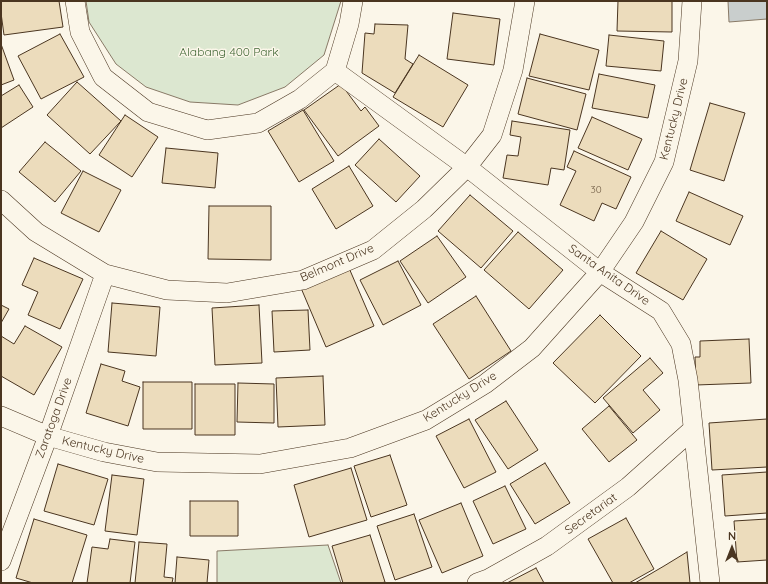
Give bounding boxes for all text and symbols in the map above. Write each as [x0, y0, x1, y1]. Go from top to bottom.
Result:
park label: Alabang 400 Park [179, 45, 279, 59]
street label: Kentucky Drive [657, 76, 691, 162]
house number: 30 [590, 184, 602, 196]
street label: Belmont Drive [298, 241, 376, 285]
street label: Santa Anita Drive [565, 241, 653, 309]
street label: Kentucky Drive [421, 369, 499, 425]
street label: Zaratoga Drive [33, 376, 75, 460]
street label: Kentucky Drive [60, 434, 146, 466]
street label: Secretariat [562, 490, 620, 538]
north arrow [712, 528, 752, 568]
text: N [728, 529, 736, 543]

